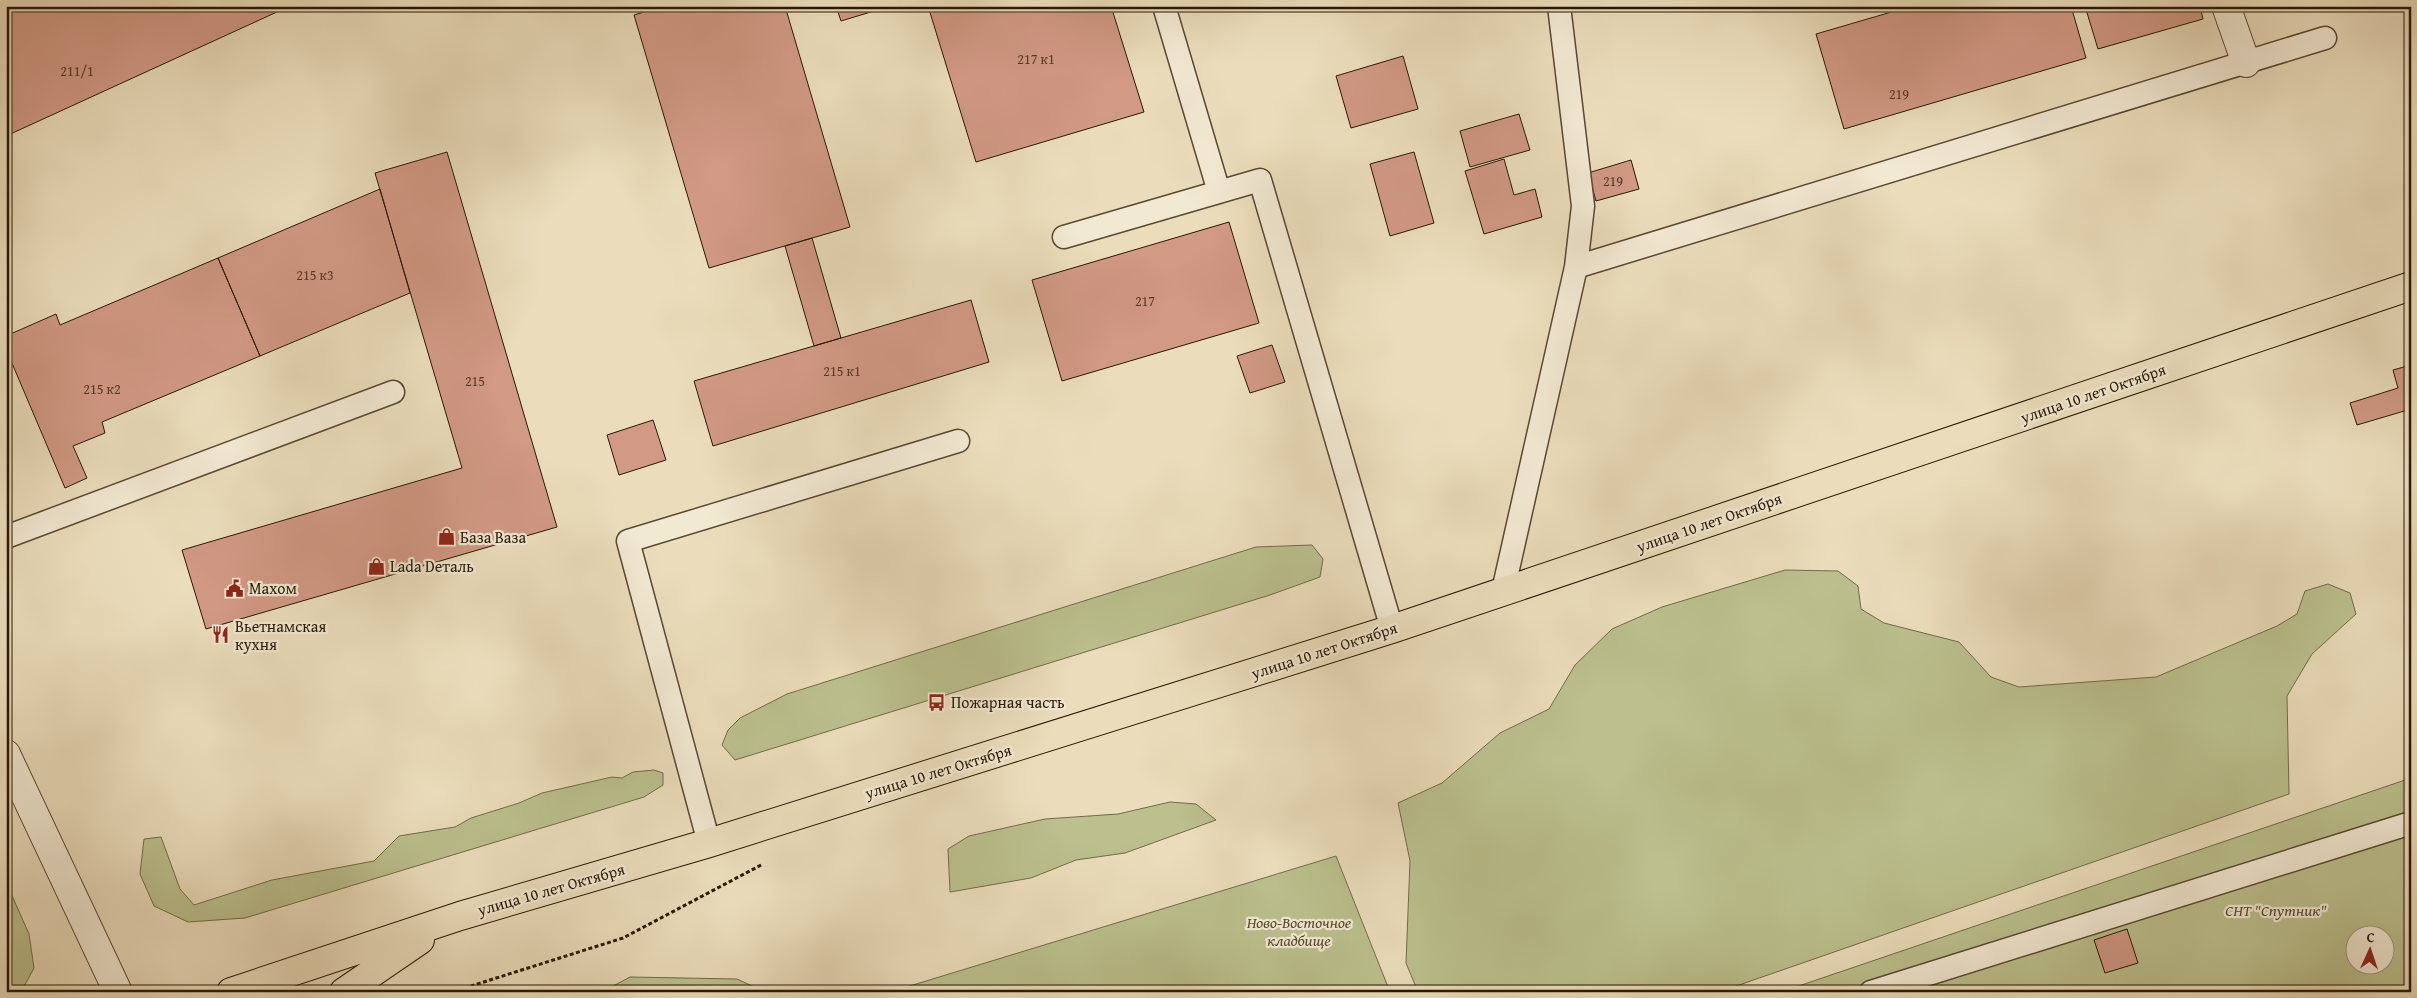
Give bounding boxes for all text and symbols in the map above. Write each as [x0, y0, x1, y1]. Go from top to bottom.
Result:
house number: 217 к1 [1017, 49, 1055, 69]
house number: 211/1 [60, 61, 94, 81]
house number: 219 [1889, 84, 1909, 104]
house number: 219 [1603, 171, 1623, 191]
house number: 215 к3 [296, 265, 334, 285]
house number: 217 [1135, 291, 1155, 311]
street label: улица 10 лет Октября [2016, 357, 2169, 429]
house number: 215 к1 [823, 361, 861, 381]
house number: 215 [465, 371, 485, 391]
house number: 215 к2 [83, 379, 121, 399]
street label: улица 10 лет Октября [1632, 486, 1785, 558]
place label: База Ваза [460, 525, 526, 549]
shop icon: База Ваза [436, 527, 456, 547]
place label: Lada Dеталь [390, 554, 474, 578]
shop icon: Lada Dеталь [366, 556, 386, 576]
place label: Махом [249, 576, 297, 600]
public building icon: Махом [225, 578, 245, 598]
place label: Вьетнамская кухня [235, 614, 326, 656]
street label: улица 10 лет Октября [1247, 615, 1400, 685]
restaurant icon: Вьетнамская кухня [211, 625, 231, 645]
place label: Пожарная часть [951, 690, 1065, 714]
bus stop icon: Пожарная часть [927, 692, 947, 712]
street label: улица 10 лет Октября [861, 737, 1014, 805]
street label: улица 10 лет Октября [474, 857, 627, 922]
park label: СНТ "Спутник" [2225, 898, 2327, 922]
park label: Ново-Восточное кладбище [1247, 910, 1352, 952]
north arrow [2344, 926, 2394, 976]
text: С [2366, 927, 2375, 947]

